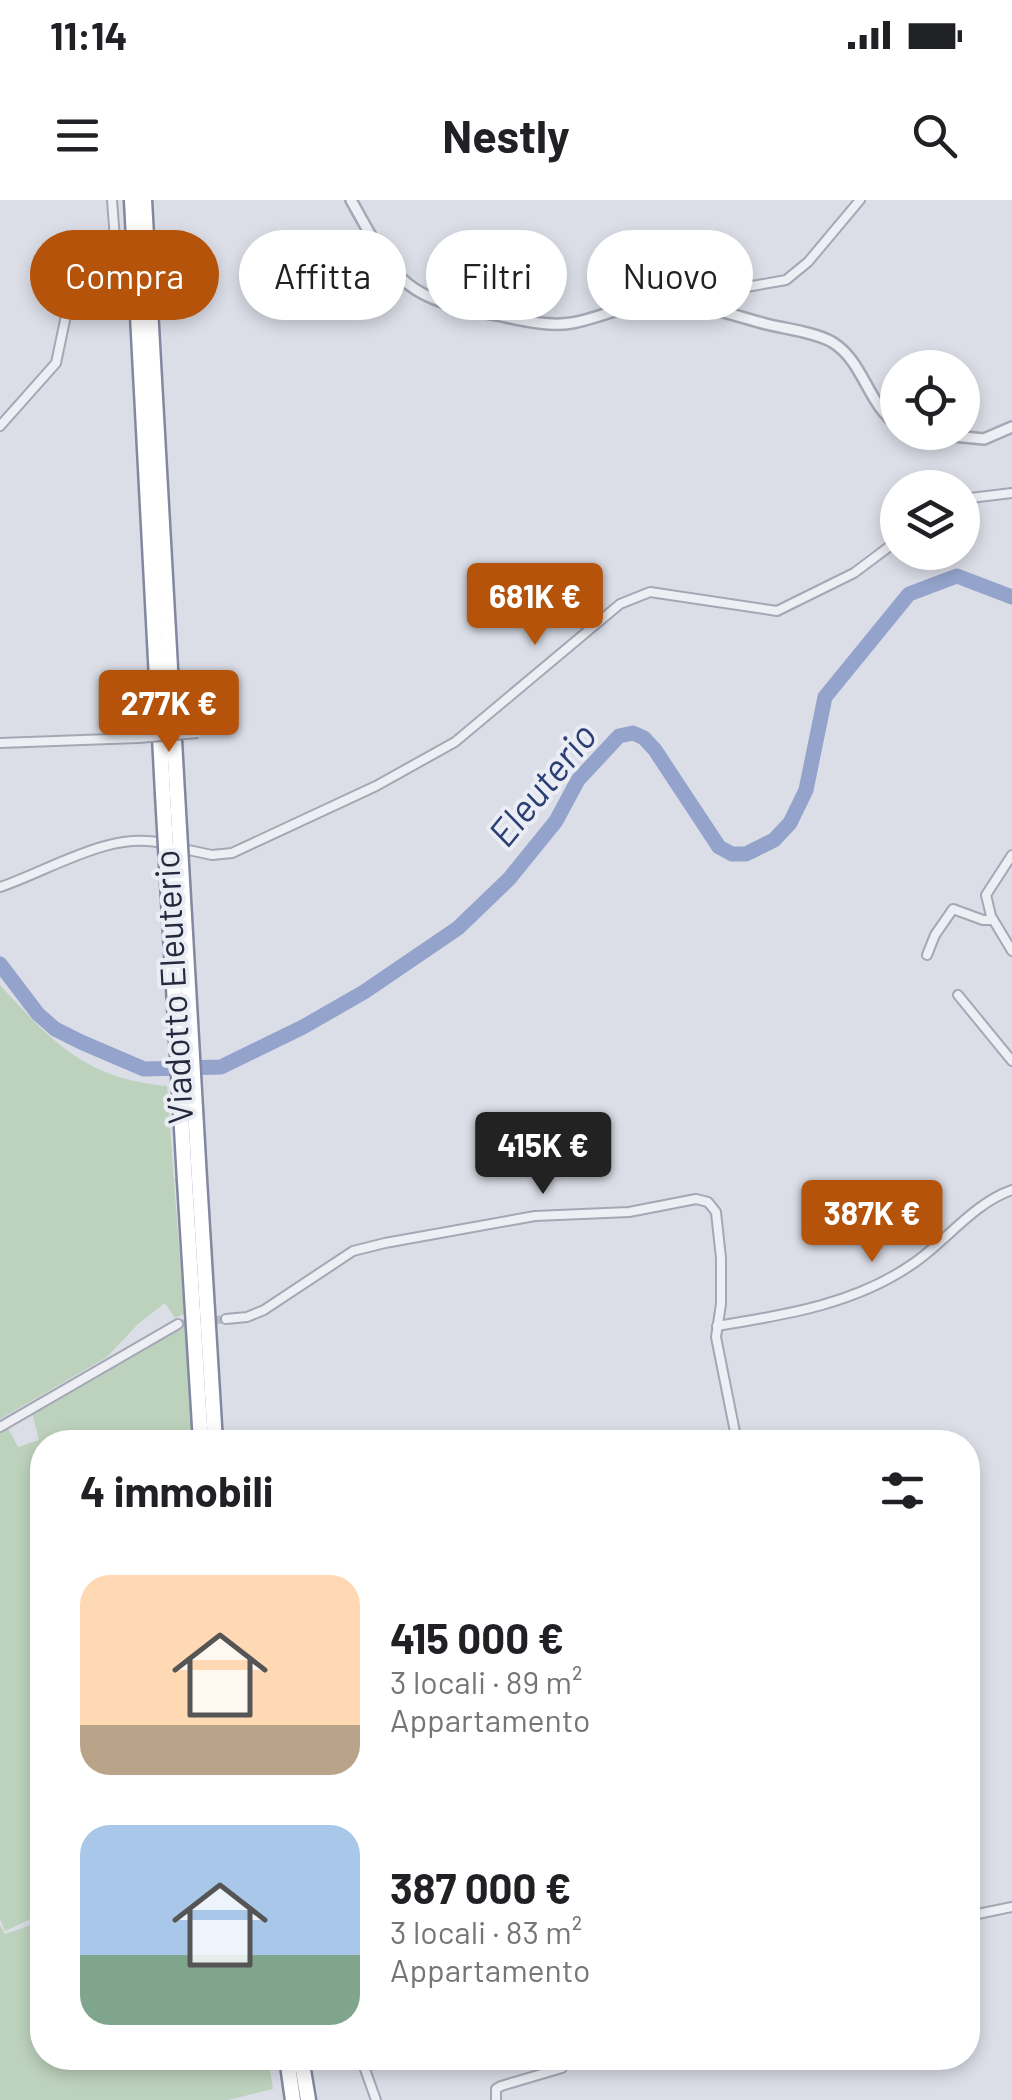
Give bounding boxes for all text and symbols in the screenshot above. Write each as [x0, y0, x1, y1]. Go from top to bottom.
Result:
text: 11:14 [50, 12, 127, 58]
icon: menu [50, 108, 105, 163]
text: Nestly [442, 108, 570, 162]
icon: search [907, 108, 962, 163]
chip: Compra [30, 230, 219, 320]
chip: Affitta [239, 230, 406, 320]
chip: Filtri [426, 230, 567, 320]
chip: Nuovo [587, 230, 753, 320]
map controls [880, 350, 980, 570]
button: locate [880, 350, 980, 450]
button: layers [880, 470, 980, 570]
pin: 681K € [454, 563, 616, 648]
text: 681K € [489, 576, 581, 614]
pin: 277K € [88, 670, 250, 755]
text: 277K € [121, 683, 217, 721]
water label: Eleuterio [478, 713, 605, 855]
street label: Viadotto Eleuterio [144, 849, 200, 1125]
pin: 415K € [462, 1112, 624, 1197]
text: 415K € [497, 1125, 589, 1163]
pin: 387K € [791, 1180, 953, 1265]
text: 387K € [823, 1193, 921, 1231]
icon: filters [875, 1463, 930, 1518]
text: 4 immobili [80, 1465, 273, 1515]
text: 415 000 € [390, 1612, 564, 1662]
icon: home [160, 1615, 280, 1735]
text: 3 locali · 89 m² [390, 1662, 582, 1700]
text: Appartamento [390, 1700, 590, 1738]
text: 387 000 € [390, 1862, 571, 1912]
icon: home [160, 1865, 280, 1985]
text: 3 locali · 83 m² [390, 1912, 582, 1950]
text: Appartamento [390, 1950, 590, 1988]

